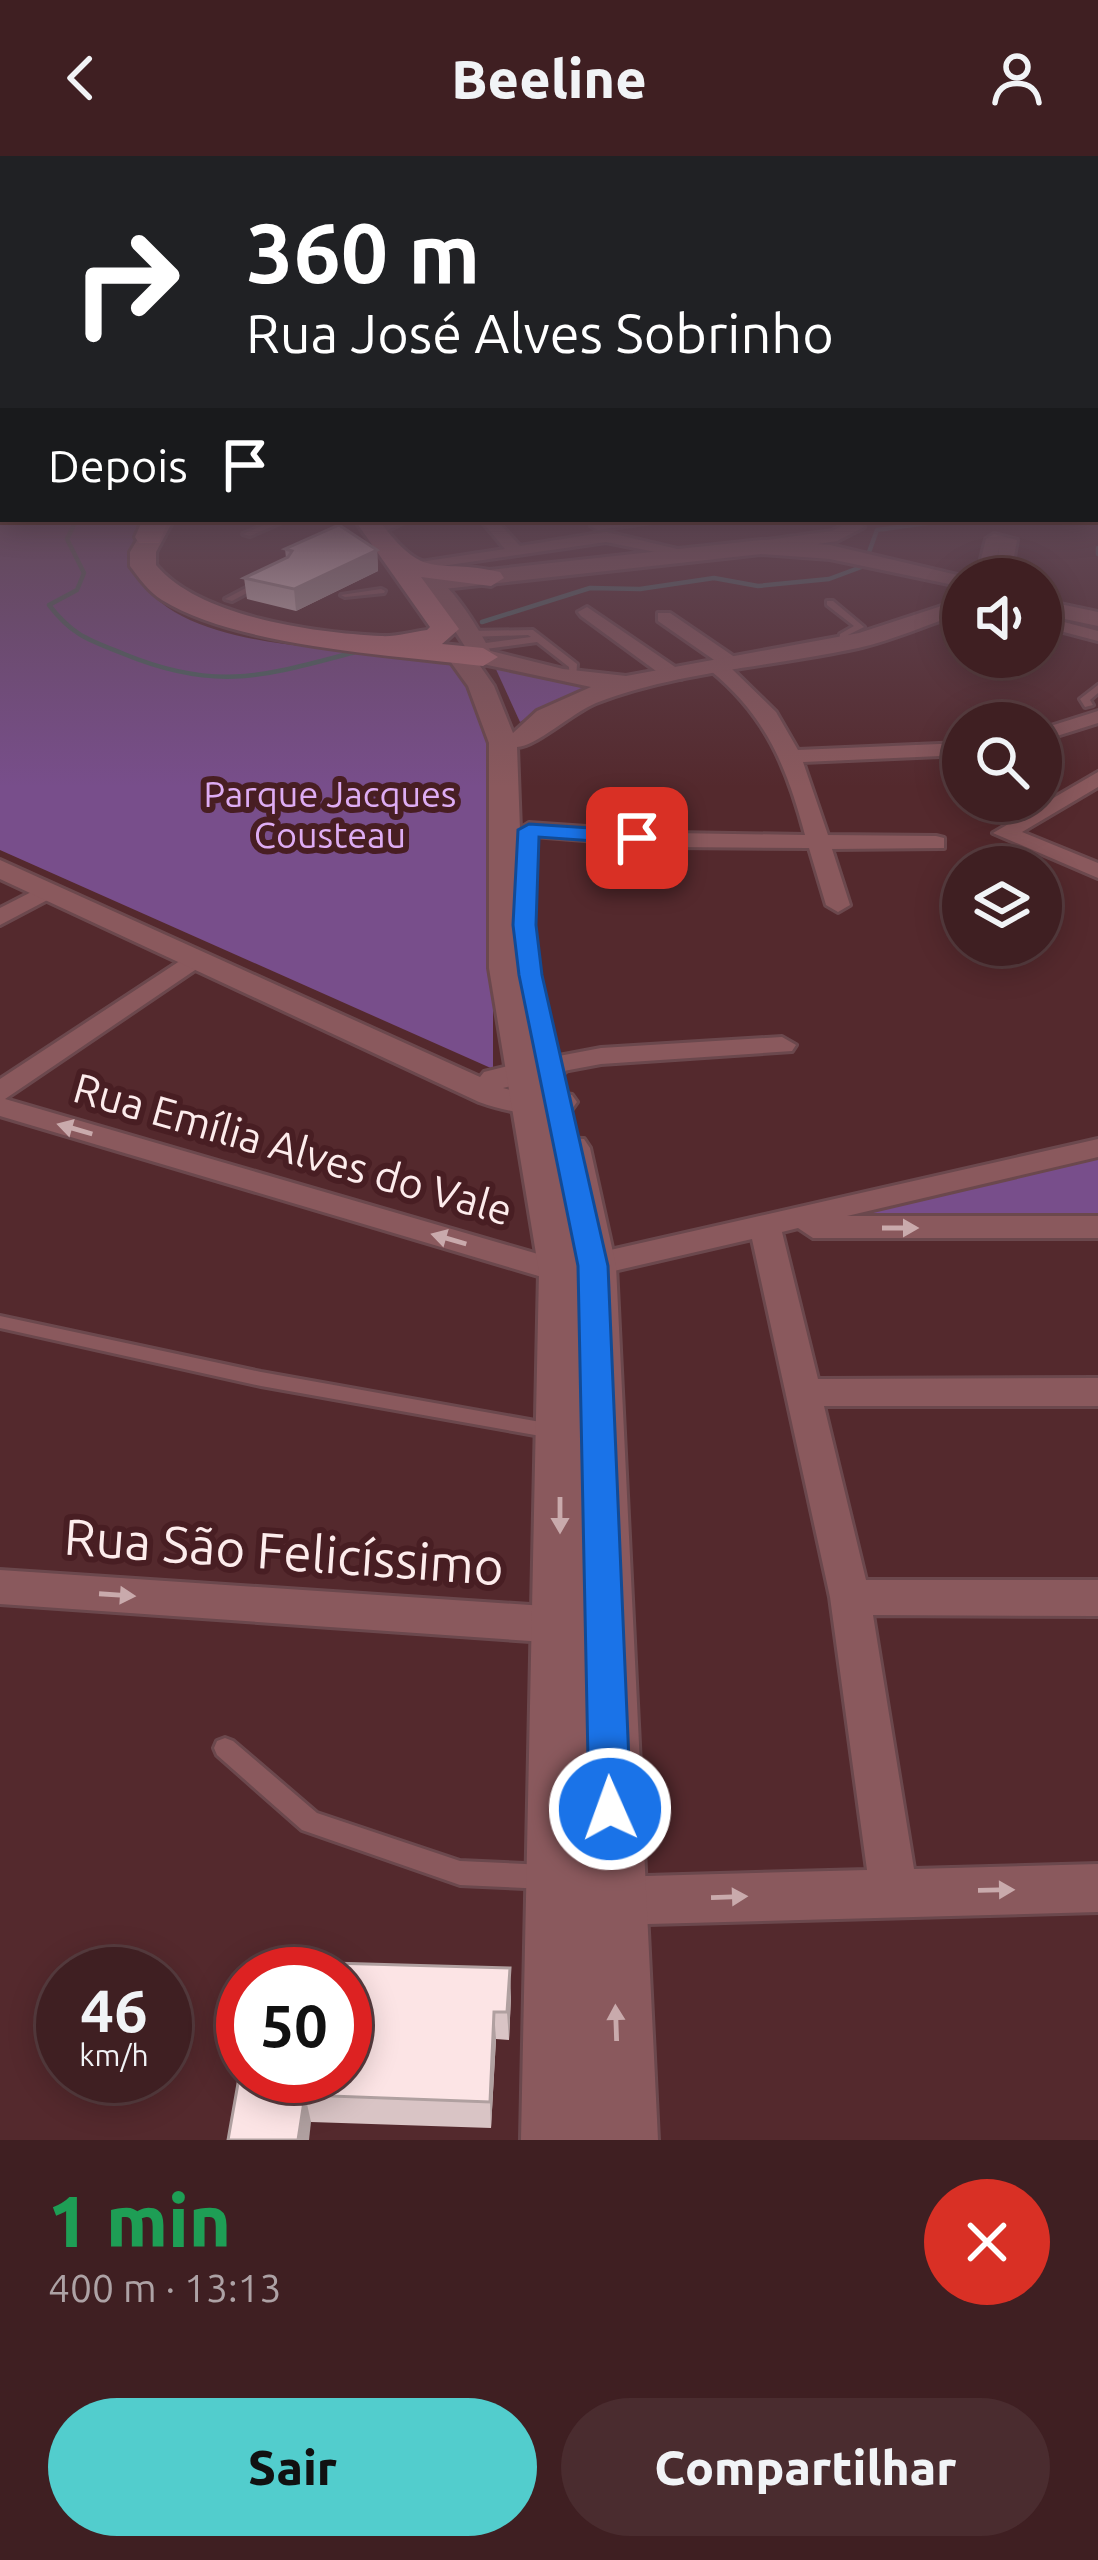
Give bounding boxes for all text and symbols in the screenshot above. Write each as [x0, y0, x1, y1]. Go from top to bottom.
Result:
icon: back [48, 45, 114, 111]
icon: person [984, 45, 1050, 111]
text: Beeline [451, 48, 647, 108]
icon: right [48, 204, 204, 360]
text: 360 m [246, 205, 480, 299]
text: Rua José Alves Sobrinho [246, 303, 834, 363]
icon: arrive [212, 432, 278, 498]
text: Depois [48, 440, 188, 491]
map controls [942, 558, 1062, 966]
button: sound [942, 558, 1062, 678]
button: search [942, 702, 1062, 822]
park label: Parque Jacques Cousteau [203, 773, 457, 855]
pin [586, 787, 688, 889]
icon: arrive [604, 805, 670, 871]
button: layers [942, 846, 1062, 966]
street label: Rua Emília Alves do Vale [68, 1063, 518, 1234]
one-way arrow [56, 1119, 93, 1137]
one-way arrow [882, 1218, 920, 1238]
one-way arrow [431, 1229, 467, 1247]
one-way arrow [551, 1497, 570, 1535]
street label: Rua São Felicíssimo [62, 1507, 506, 1595]
one-way arrow [99, 1585, 136, 1604]
position arrow [547, 1746, 673, 1872]
one-way arrow [978, 1881, 1016, 1900]
one-way arrow [711, 1887, 749, 1906]
speed limit sign: 50 [216, 1947, 372, 2103]
text: 46 [80, 1976, 148, 2043]
one-way arrow [607, 2003, 626, 2041]
text: km/h [79, 2038, 149, 2072]
button: close [924, 2179, 1050, 2305]
text: 1 min [48, 2180, 231, 2261]
text: 400 m · 13:13 [48, 2266, 282, 2309]
button: Sair [48, 2398, 537, 2536]
button: Compartilhar [561, 2398, 1050, 2536]

